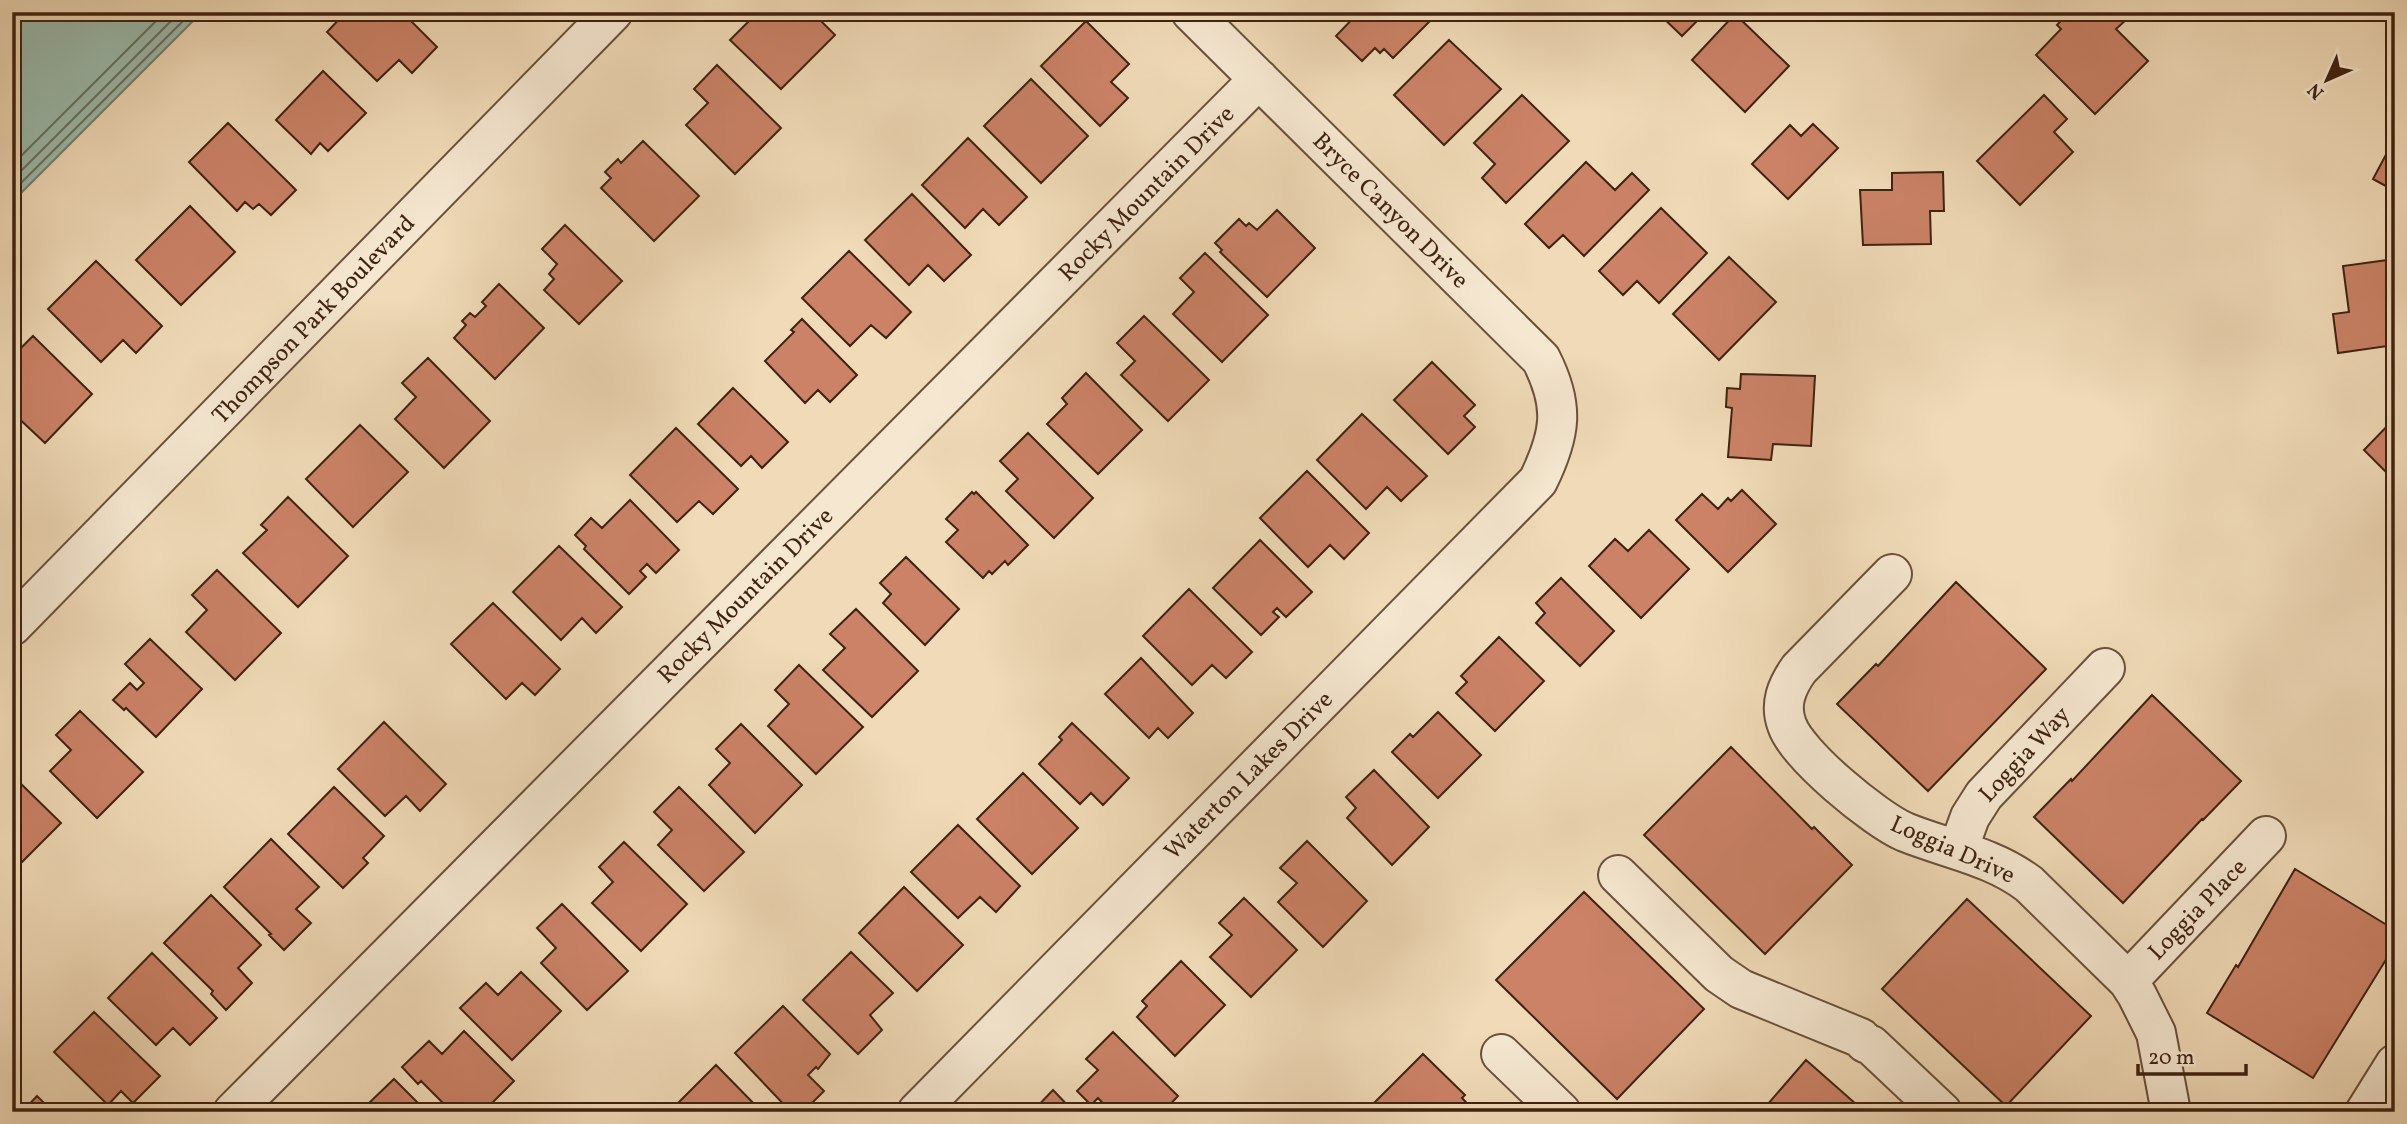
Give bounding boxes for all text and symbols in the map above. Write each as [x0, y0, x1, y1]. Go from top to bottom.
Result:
north arrow [2292, 46, 2362, 116]
text: N [2302, 76, 2330, 105]
street label: Rocky Mountain Drive [1052, 99, 1243, 290]
street label: Bryce Canyon Drive [1304, 126, 1475, 297]
street label: Thompson Park Boulevard [205, 208, 424, 433]
street label: Rocky Mountain Drive [651, 501, 842, 692]
street label: Waterton Lakes Drive [1157, 684, 1342, 869]
street label: Loggia Way [1972, 700, 2079, 811]
street label: Loggia Drive [1884, 808, 2020, 893]
street label: Loggia Place [2141, 852, 2256, 969]
scale bar [2138, 1033, 2246, 1077]
text: 20 m [2148, 1044, 2194, 1073]

